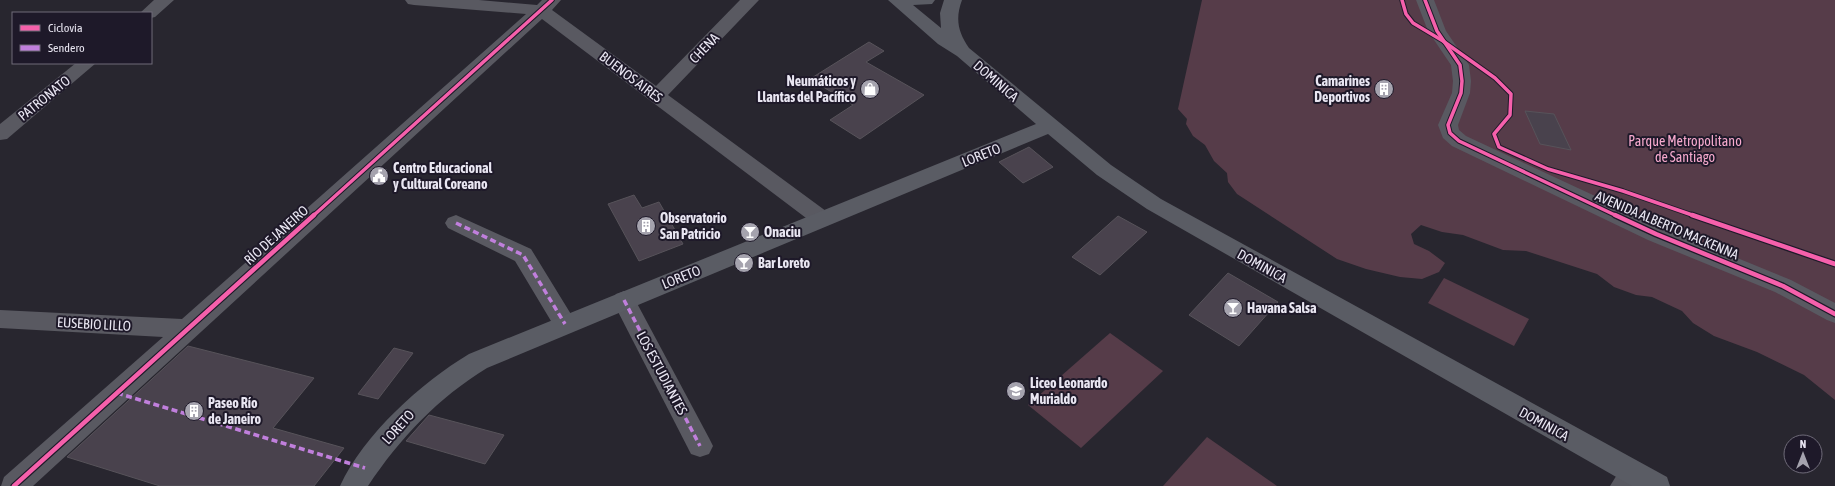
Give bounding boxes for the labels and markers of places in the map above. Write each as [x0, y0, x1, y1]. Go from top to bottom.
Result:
place label: Neumáticos y Llantas del Pacífico [757, 73, 856, 105]
place label: Camarines Deportivos [1314, 73, 1370, 105]
shop icon: Neumáticos y Llantas del Pacífico [859, 78, 881, 100]
building icon: Camarines Deportivos [1373, 78, 1395, 100]
place label: Centro Educacional y Cultural Coreano [393, 160, 492, 192]
public building icon: Centro Educacional y Cultural Coreano [368, 165, 390, 187]
place label: Observatorio San Patricio [660, 210, 727, 242]
building icon: Observatorio San Patricio [635, 215, 657, 237]
bar icon: Onaciu [739, 221, 761, 243]
place label: Onaciu [764, 224, 801, 240]
bar icon: Bar Loreto [733, 252, 755, 274]
place label: Bar Loreto [758, 255, 811, 271]
bar icon: Havana Salsa [1222, 297, 1244, 319]
place label: Havana Salsa [1247, 300, 1317, 316]
place label: Liceo Leonardo Murialdo [1030, 375, 1108, 407]
school or university icon: Liceo Leonardo Murialdo [1005, 380, 1027, 402]
place label: Paseo Río de Janeiro [208, 395, 261, 427]
building icon: Paseo Río de Janeiro [183, 400, 205, 422]

